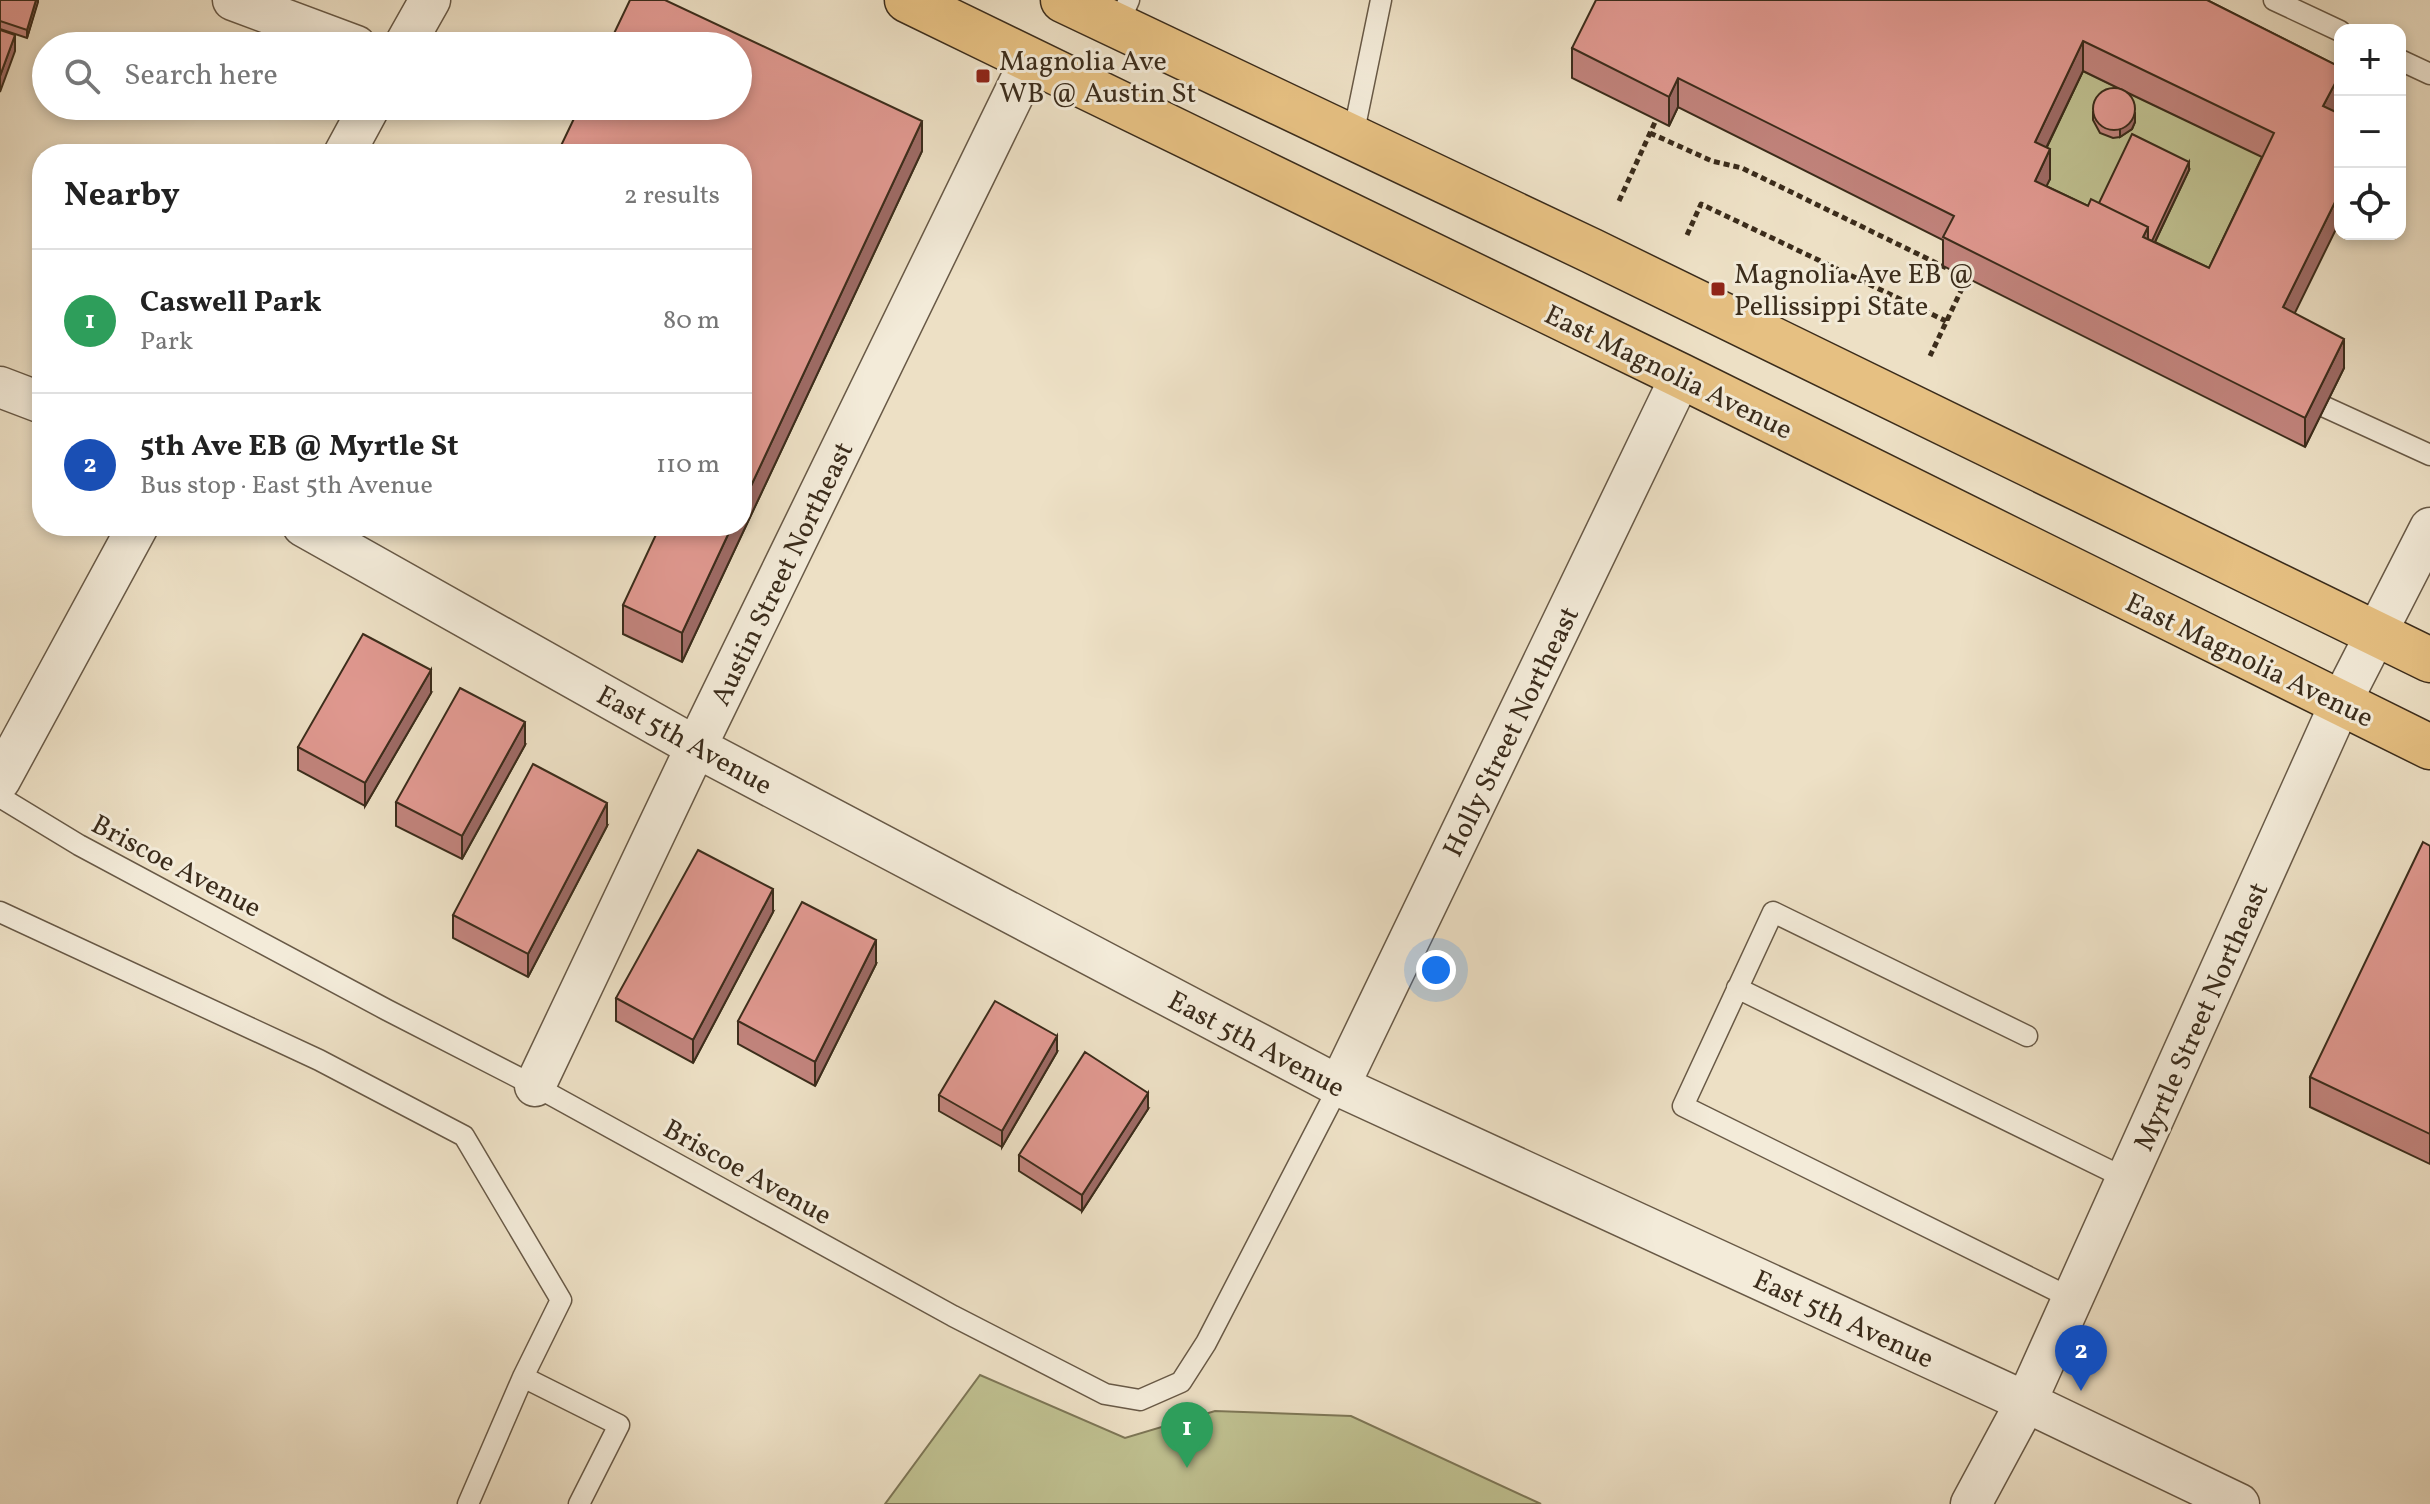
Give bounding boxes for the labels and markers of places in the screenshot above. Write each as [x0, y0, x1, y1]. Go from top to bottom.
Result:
place label: Magnolia Ave WB @ Austin St [999, 43, 1196, 114]
marker: Magnolia Ave WB @ Austin St [974, 67, 992, 85]
place label: Magnolia Ave EB @ Pellissippi State [1734, 256, 1975, 327]
marker: Magnolia Ave EB @ Pellissippi State [1709, 280, 1727, 298]
pin: 2 [2055, 1325, 2107, 1391]
pin: 1 [1161, 1402, 1213, 1468]

